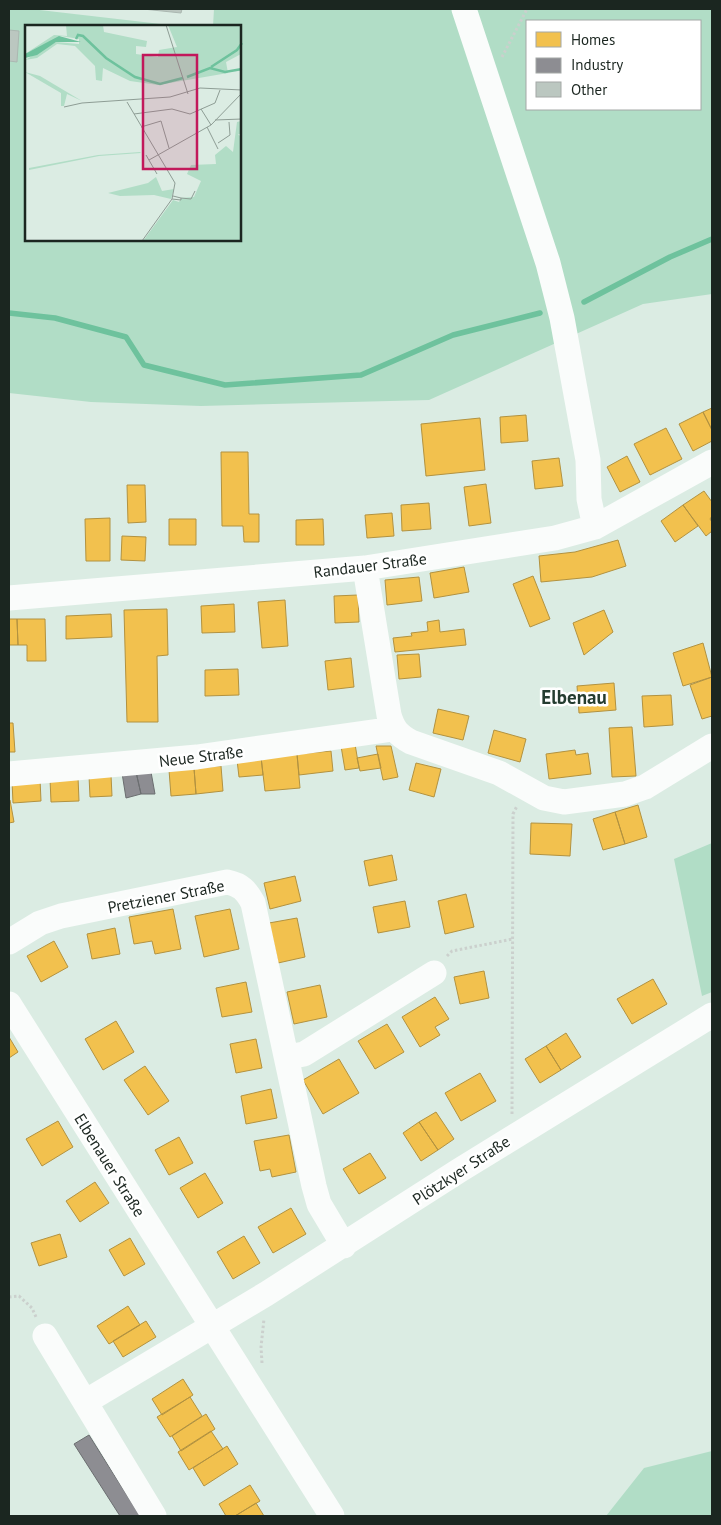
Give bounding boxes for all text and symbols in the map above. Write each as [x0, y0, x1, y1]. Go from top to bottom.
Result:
legend [526, 20, 701, 110]
inset map [25, 25, 241, 241]
text: Homes [571, 30, 615, 49]
text: Industry [571, 55, 623, 74]
text: Other [571, 80, 607, 99]
street label: Randauer Straße [312, 548, 428, 582]
district label: Elbenau [541, 685, 607, 709]
street label: Neue Straße [158, 741, 244, 771]
street label: Pretziener Straße [106, 875, 226, 917]
street label: Elbenauer Straße [70, 1110, 150, 1220]
street label: Plötzkyer Straße [408, 1131, 514, 1209]

